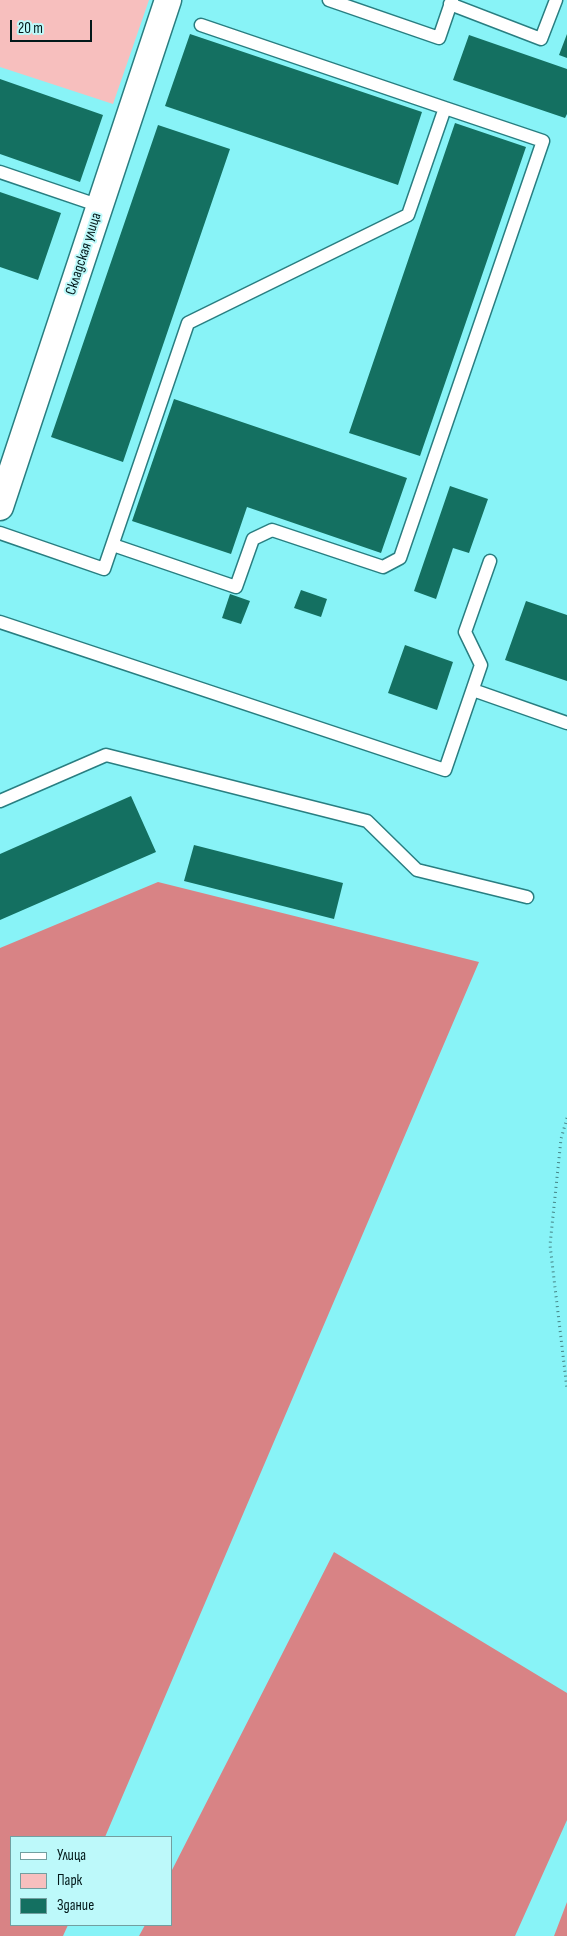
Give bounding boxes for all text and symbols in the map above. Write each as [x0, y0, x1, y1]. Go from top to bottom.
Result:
scale bar [12, 10, 95, 42]
text: 20 m [18, 19, 43, 38]
street label: Складская улица [62, 211, 106, 297]
legend [10, 1836, 172, 1926]
text: Улица [57, 1846, 86, 1865]
text: Парк [57, 1871, 82, 1890]
text: Здание [57, 1896, 94, 1915]

